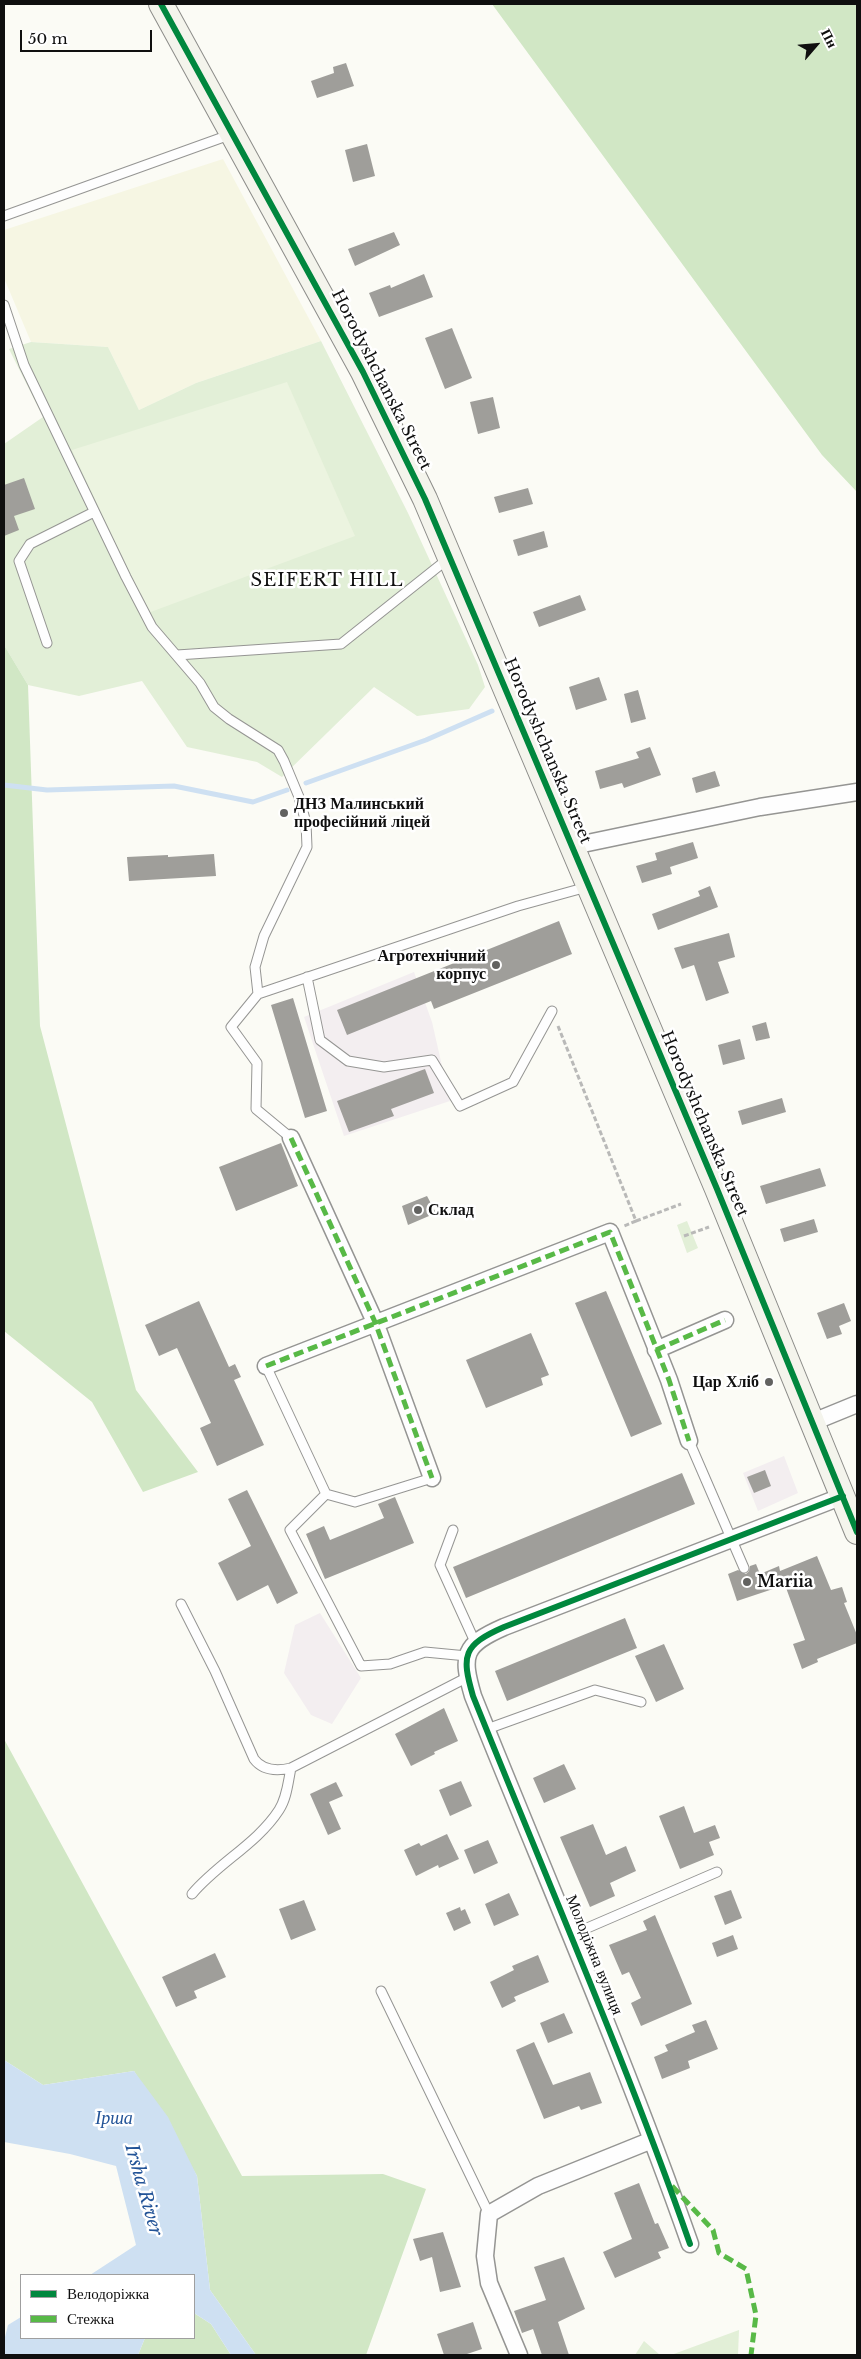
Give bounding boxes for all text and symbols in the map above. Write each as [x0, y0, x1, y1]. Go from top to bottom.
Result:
scale bar [22, 20, 155, 52]
north arrow [791, 20, 841, 70]
text: Пн [817, 26, 842, 51]
text: 50 m [28, 29, 68, 48]
street label: Horodyshchanska Street [327, 287, 435, 473]
district label: SEIFERT HILL [249, 570, 405, 592]
street label: Horodyshchanska Street [499, 655, 595, 847]
place label: ДНЗ Малинський професійний ліцей [294, 794, 430, 832]
marker: ДНЗ Малинський професійний ліцей [278, 807, 290, 819]
place label: Агротехнічний корпус [378, 946, 486, 984]
marker: Агротехнічний корпус [490, 959, 502, 971]
street label: Horodyshchanska Street [656, 1028, 752, 1220]
place label: Склад [428, 1200, 474, 1220]
marker: Склад [412, 1204, 424, 1216]
place label: Цар Хліб [692, 1372, 759, 1392]
marker: Цар Хліб [763, 1376, 775, 1388]
place label: Mariia [757, 1572, 813, 1592]
marker: Mariia [741, 1576, 753, 1588]
street label: Молодіжна вулиця [561, 1892, 627, 2018]
water label: Ірша [95, 2108, 133, 2130]
water label: Irsha River [120, 2142, 166, 2238]
legend [20, 2274, 195, 2339]
text: Велодоріжка [67, 2284, 149, 2303]
text: Стежка [67, 2309, 114, 2328]

